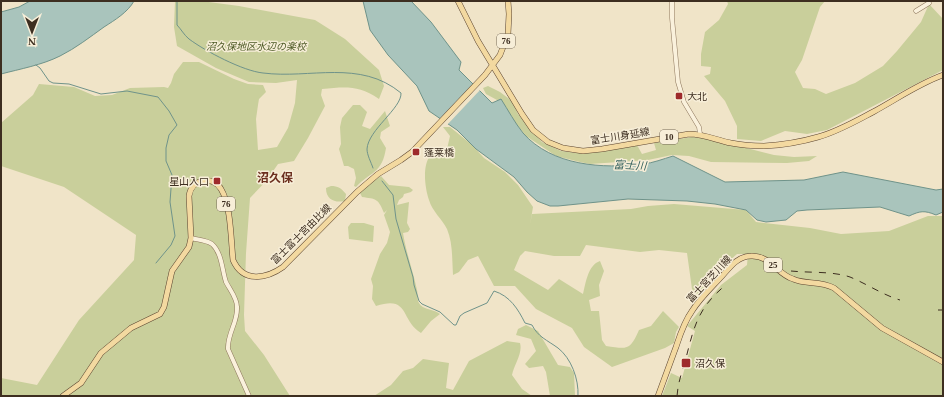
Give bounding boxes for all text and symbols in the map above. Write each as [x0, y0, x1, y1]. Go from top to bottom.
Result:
north arrow [12, 12, 52, 52]
road number: 76 [497, 34, 515, 48]
text: N [28, 36, 36, 48]
park label: 沼久保地区水辺の楽校 [206, 41, 308, 52]
marker: 大北 [674, 91, 684, 101]
place label: 大北 [687, 91, 707, 102]
street label: 富士川身延線 [590, 126, 650, 146]
road number: 10 [660, 130, 678, 144]
marker: 蓬莱橋 [411, 147, 421, 157]
place label: 蓬莱橋 [424, 147, 454, 158]
water label: 富士川 [613, 158, 648, 172]
district label: 沼久保 [257, 171, 293, 185]
place label: 星山入口 [169, 176, 209, 187]
marker: 星山入口 [212, 176, 222, 186]
road number: 76 [217, 197, 235, 211]
street label: 富士富士宮由比線 [269, 202, 333, 266]
street label: 富士宮芝川線 [685, 253, 733, 305]
road number: 25 [764, 258, 782, 272]
marker: 沼久保 [680, 357, 692, 369]
place label: 沼久保 [695, 358, 726, 369]

